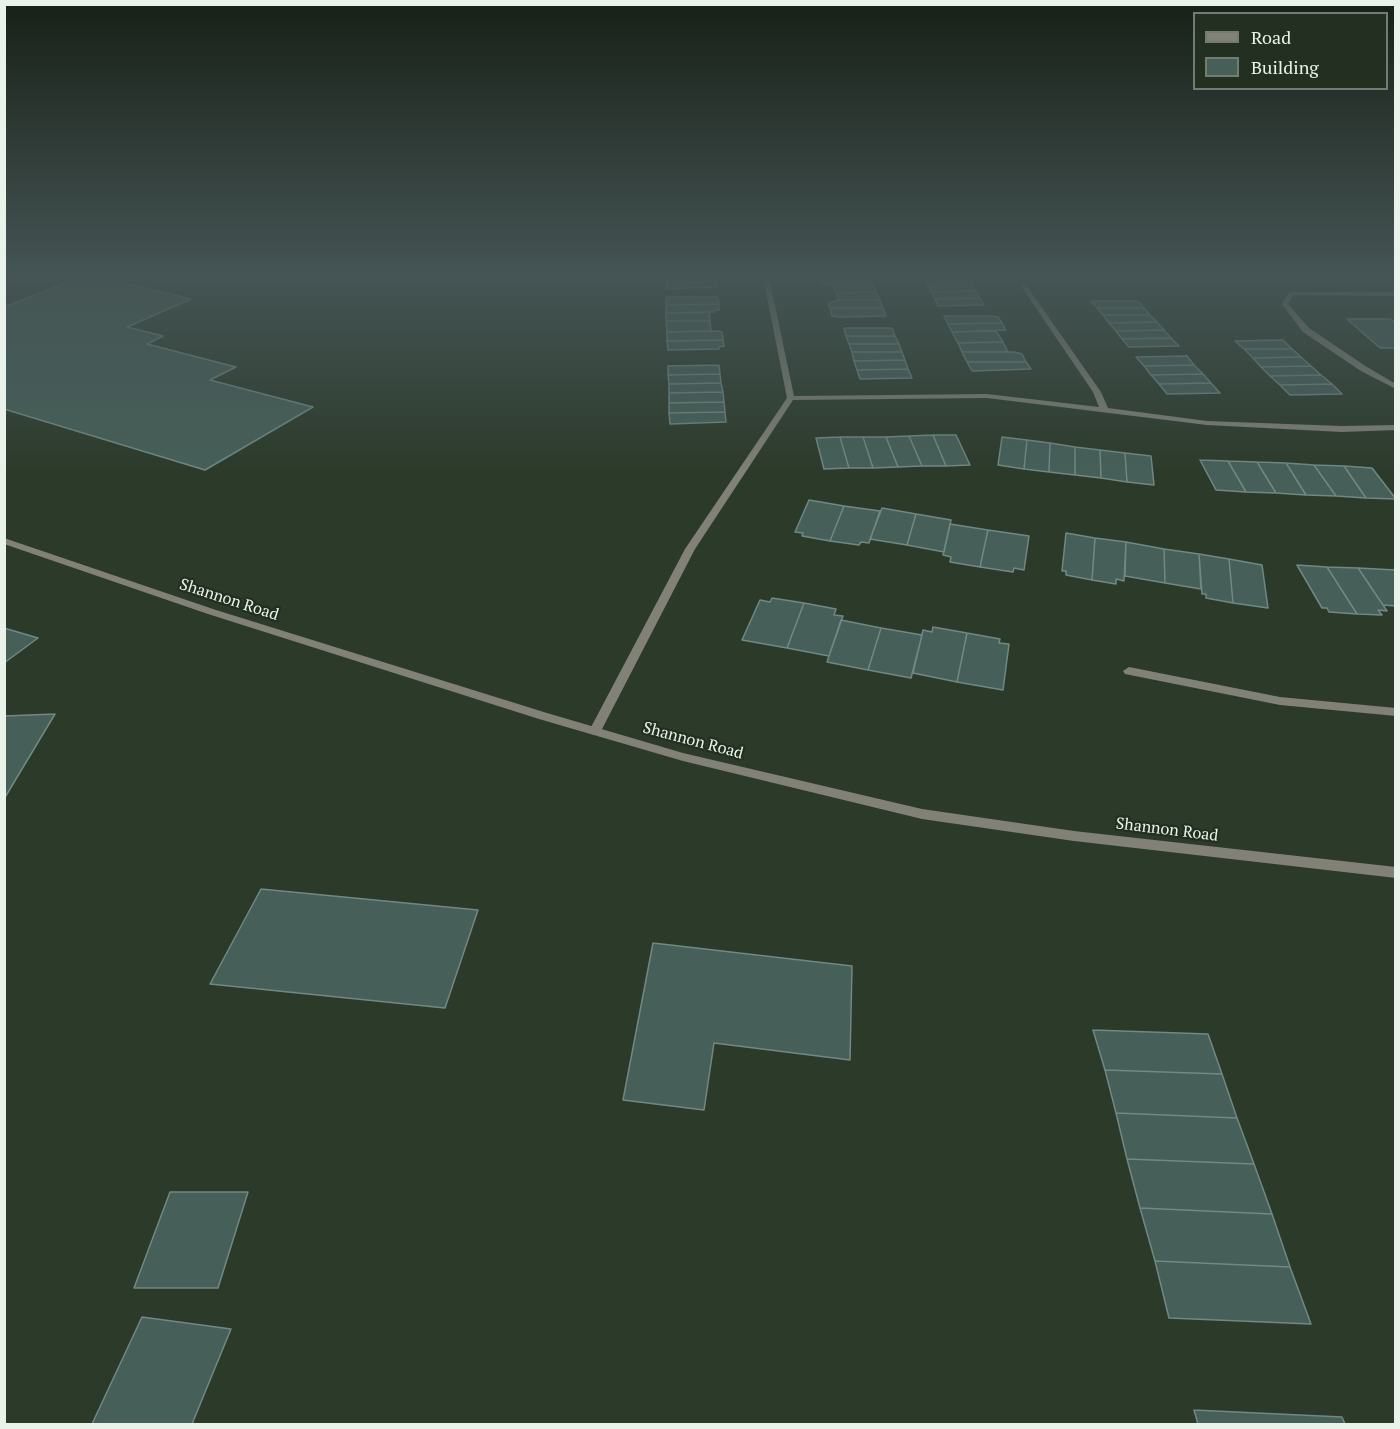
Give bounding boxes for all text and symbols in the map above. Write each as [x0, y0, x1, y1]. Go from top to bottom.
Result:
legend [1193, 12, 1388, 90]
text: Road [1251, 25, 1291, 49]
text: Building [1251, 55, 1319, 79]
street label: Shannon Road [177, 575, 281, 625]
street label: Shannon Road [641, 718, 745, 764]
street label: Shannon Road [1115, 814, 1219, 846]

